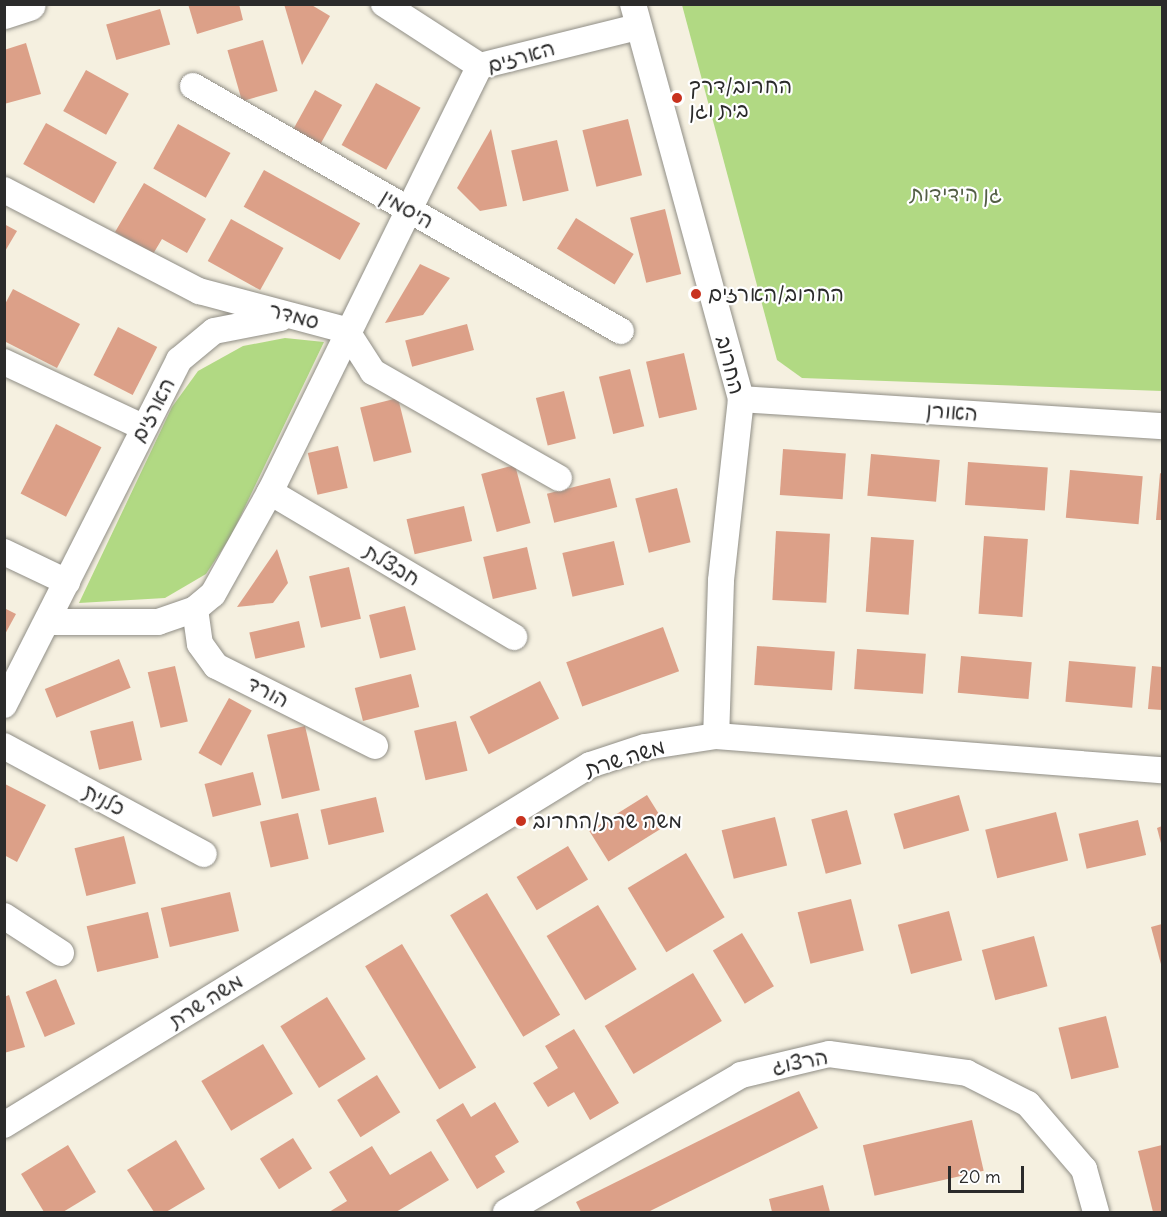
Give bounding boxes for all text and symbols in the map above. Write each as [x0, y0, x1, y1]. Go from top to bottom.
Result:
street label: הארזים [484, 35, 558, 79]
place label: החרוב/דרך בית וגן [689, 73, 792, 123]
marker: החרוב/דרך בית וגן [670, 91, 684, 105]
park label: גן הידידות [910, 181, 1002, 207]
street label: היסמין [376, 184, 438, 234]
place label: החרוב/הארזים [708, 281, 844, 307]
marker: החרוב/הארזים [689, 287, 703, 301]
street label: סמדר [266, 297, 322, 335]
street label: החרוב [711, 333, 749, 397]
street label: הארזים [126, 374, 180, 446]
street label: האורן [925, 398, 979, 426]
street label: חבצלת [359, 539, 425, 591]
street label: הורד [243, 671, 293, 713]
street label: משה שרת [582, 734, 668, 782]
street label: כלנית [79, 779, 129, 821]
place label: משה שרת/החרוב [533, 808, 682, 834]
marker: משה שרת/החרוב [514, 814, 528, 828]
street label: משה שרת [164, 969, 248, 1033]
street label: הרצוג [770, 1044, 830, 1080]
scale bar [951, 1154, 1028, 1192]
text: 20 m [959, 1165, 1001, 1188]

